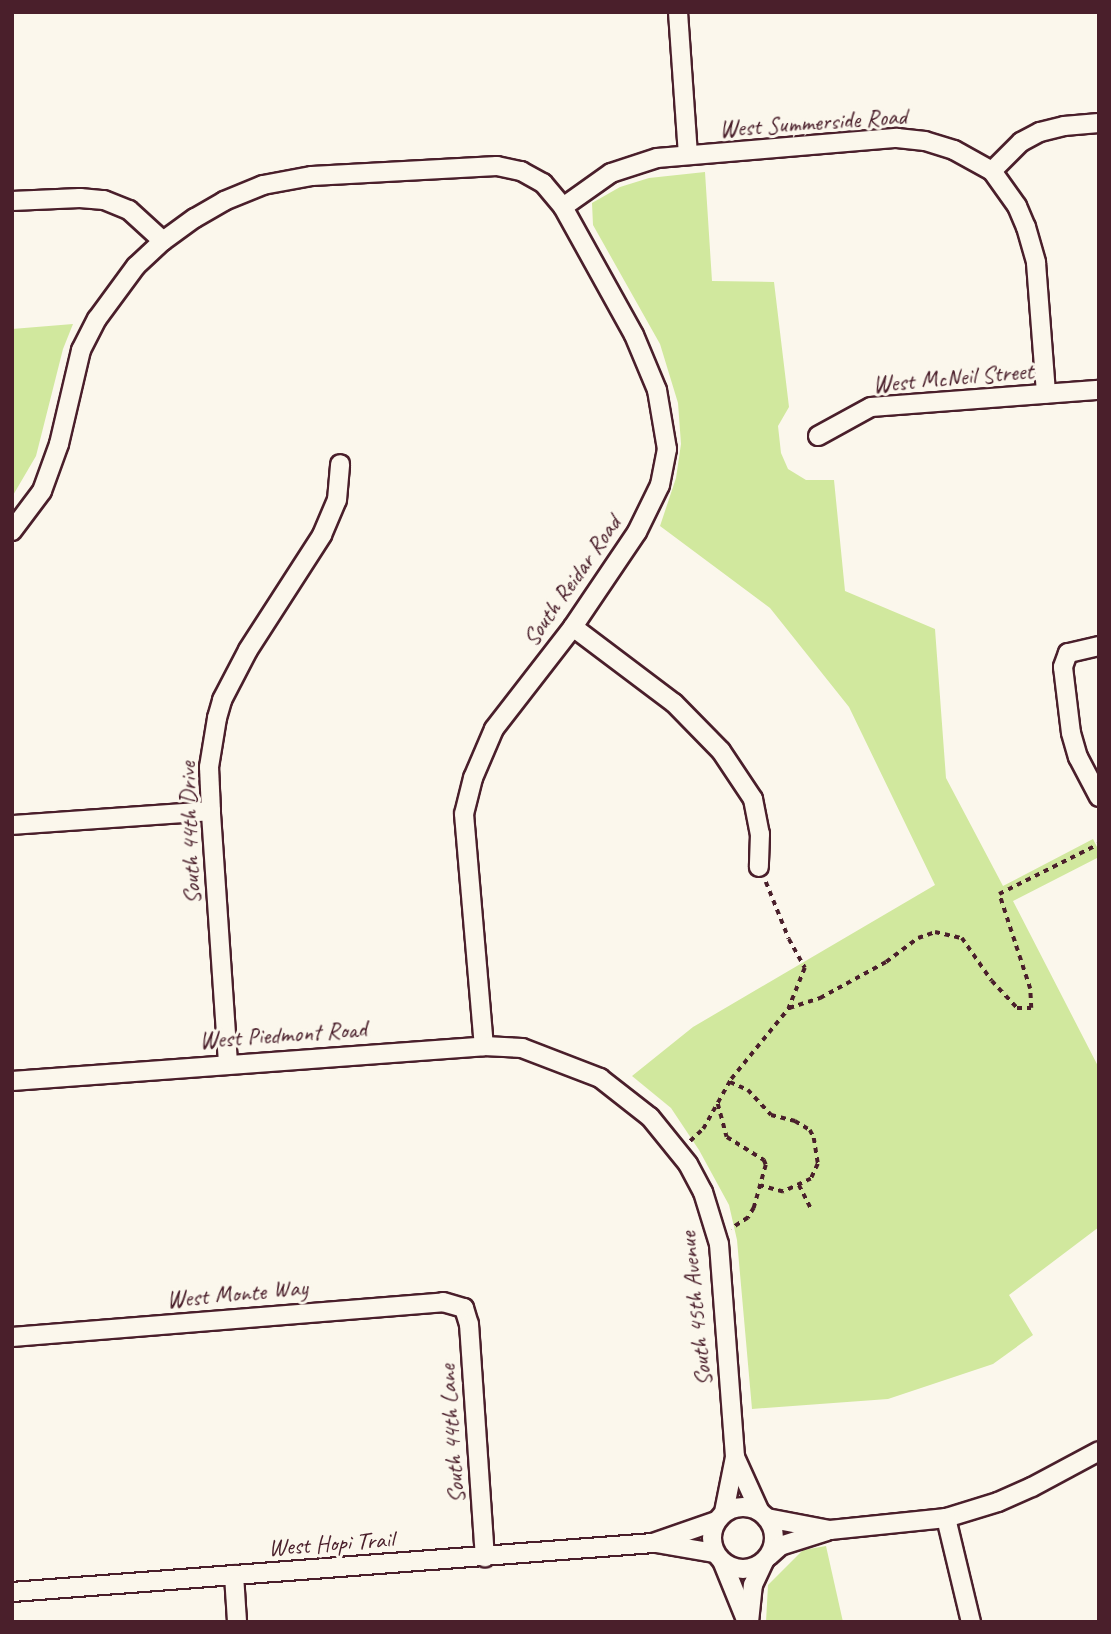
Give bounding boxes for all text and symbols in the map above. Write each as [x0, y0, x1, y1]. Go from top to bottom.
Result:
street label: West Summerside Road [718, 102, 908, 144]
street label: West McNeil Street [872, 357, 1034, 399]
street label: South Reidar Road [517, 510, 627, 652]
street label: South 44th Drive [173, 761, 207, 905]
street label: West Piedmont Road [198, 1015, 368, 1055]
street label: South 45th Avenue [674, 1231, 718, 1387]
street label: West Monte Way [166, 1274, 308, 1314]
street label: South 44th Lane [433, 1364, 471, 1504]
street label: West Hopi Trail [268, 1525, 394, 1563]

